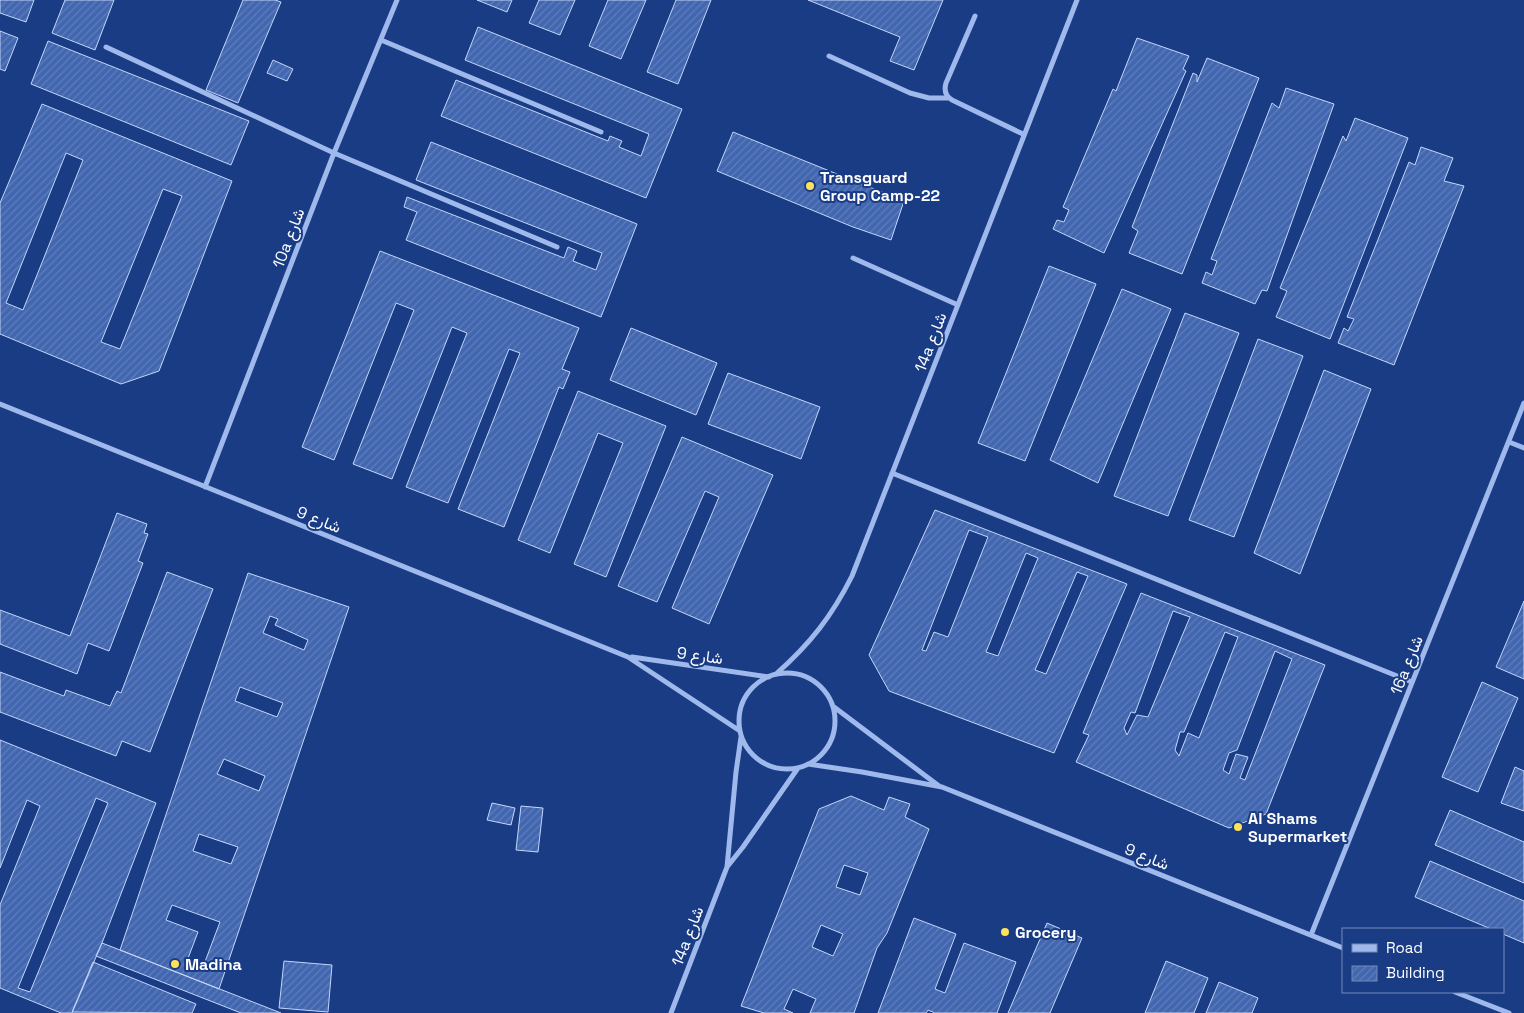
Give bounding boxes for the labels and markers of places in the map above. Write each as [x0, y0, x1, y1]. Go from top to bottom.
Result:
place label: Transguard Group Camp-22 [820, 167, 940, 206]
marker: Transguard Group Camp-22 [804, 180, 816, 192]
place label: Al Shams Supermarket [1248, 808, 1347, 847]
marker: Al Shams Supermarket [1232, 821, 1244, 833]
place label: Grocery [1015, 922, 1076, 943]
marker: Grocery [999, 926, 1011, 938]
place label: Madina [185, 954, 242, 975]
marker: Madina [169, 958, 181, 970]

